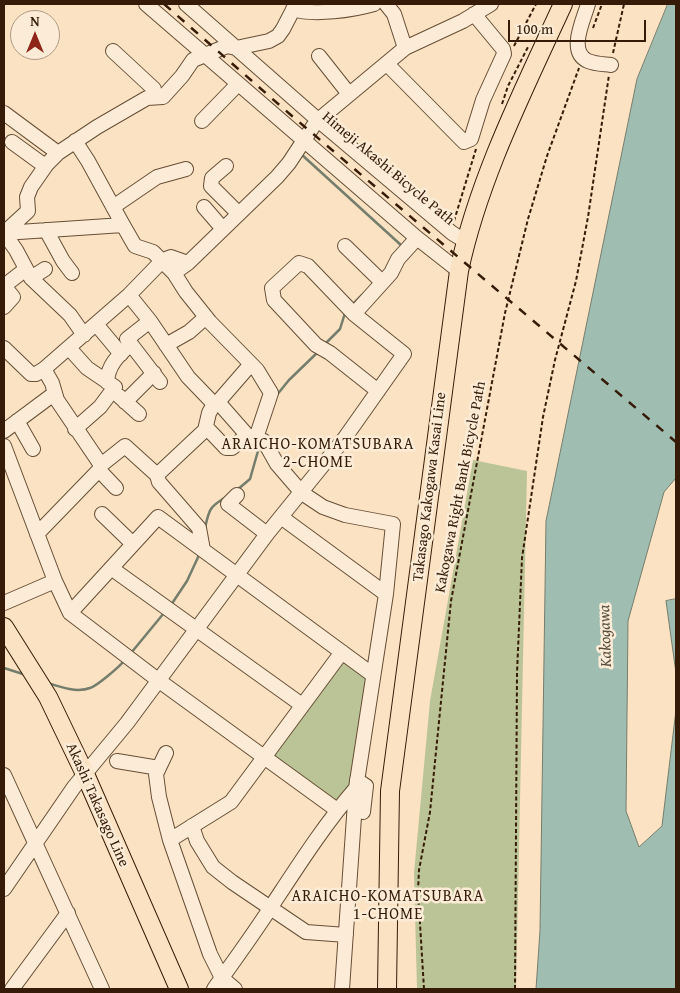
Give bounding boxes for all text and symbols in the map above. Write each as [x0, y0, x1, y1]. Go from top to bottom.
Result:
north arrow [10, 10, 60, 60]
scale bar [510, 10, 648, 42]
text: N [30, 11, 40, 31]
text: 100 m [516, 18, 553, 39]
street label: Himeji Akashi Bicycle Path [318, 108, 458, 230]
street label: Kakogawa Right Bank Bicycle Path [432, 380, 490, 594]
street label: Takasago Kakogawa Kasai Line [409, 391, 451, 583]
district label: ARAICHO-KOMATSUBARA 2-CHOME [219, 435, 417, 473]
water label: Kakogawa [595, 604, 617, 668]
street label: Akashi Takasago Line [62, 740, 132, 870]
district label: ARAICHO-KOMATSUBARA 1-CHOME [289, 887, 487, 925]

